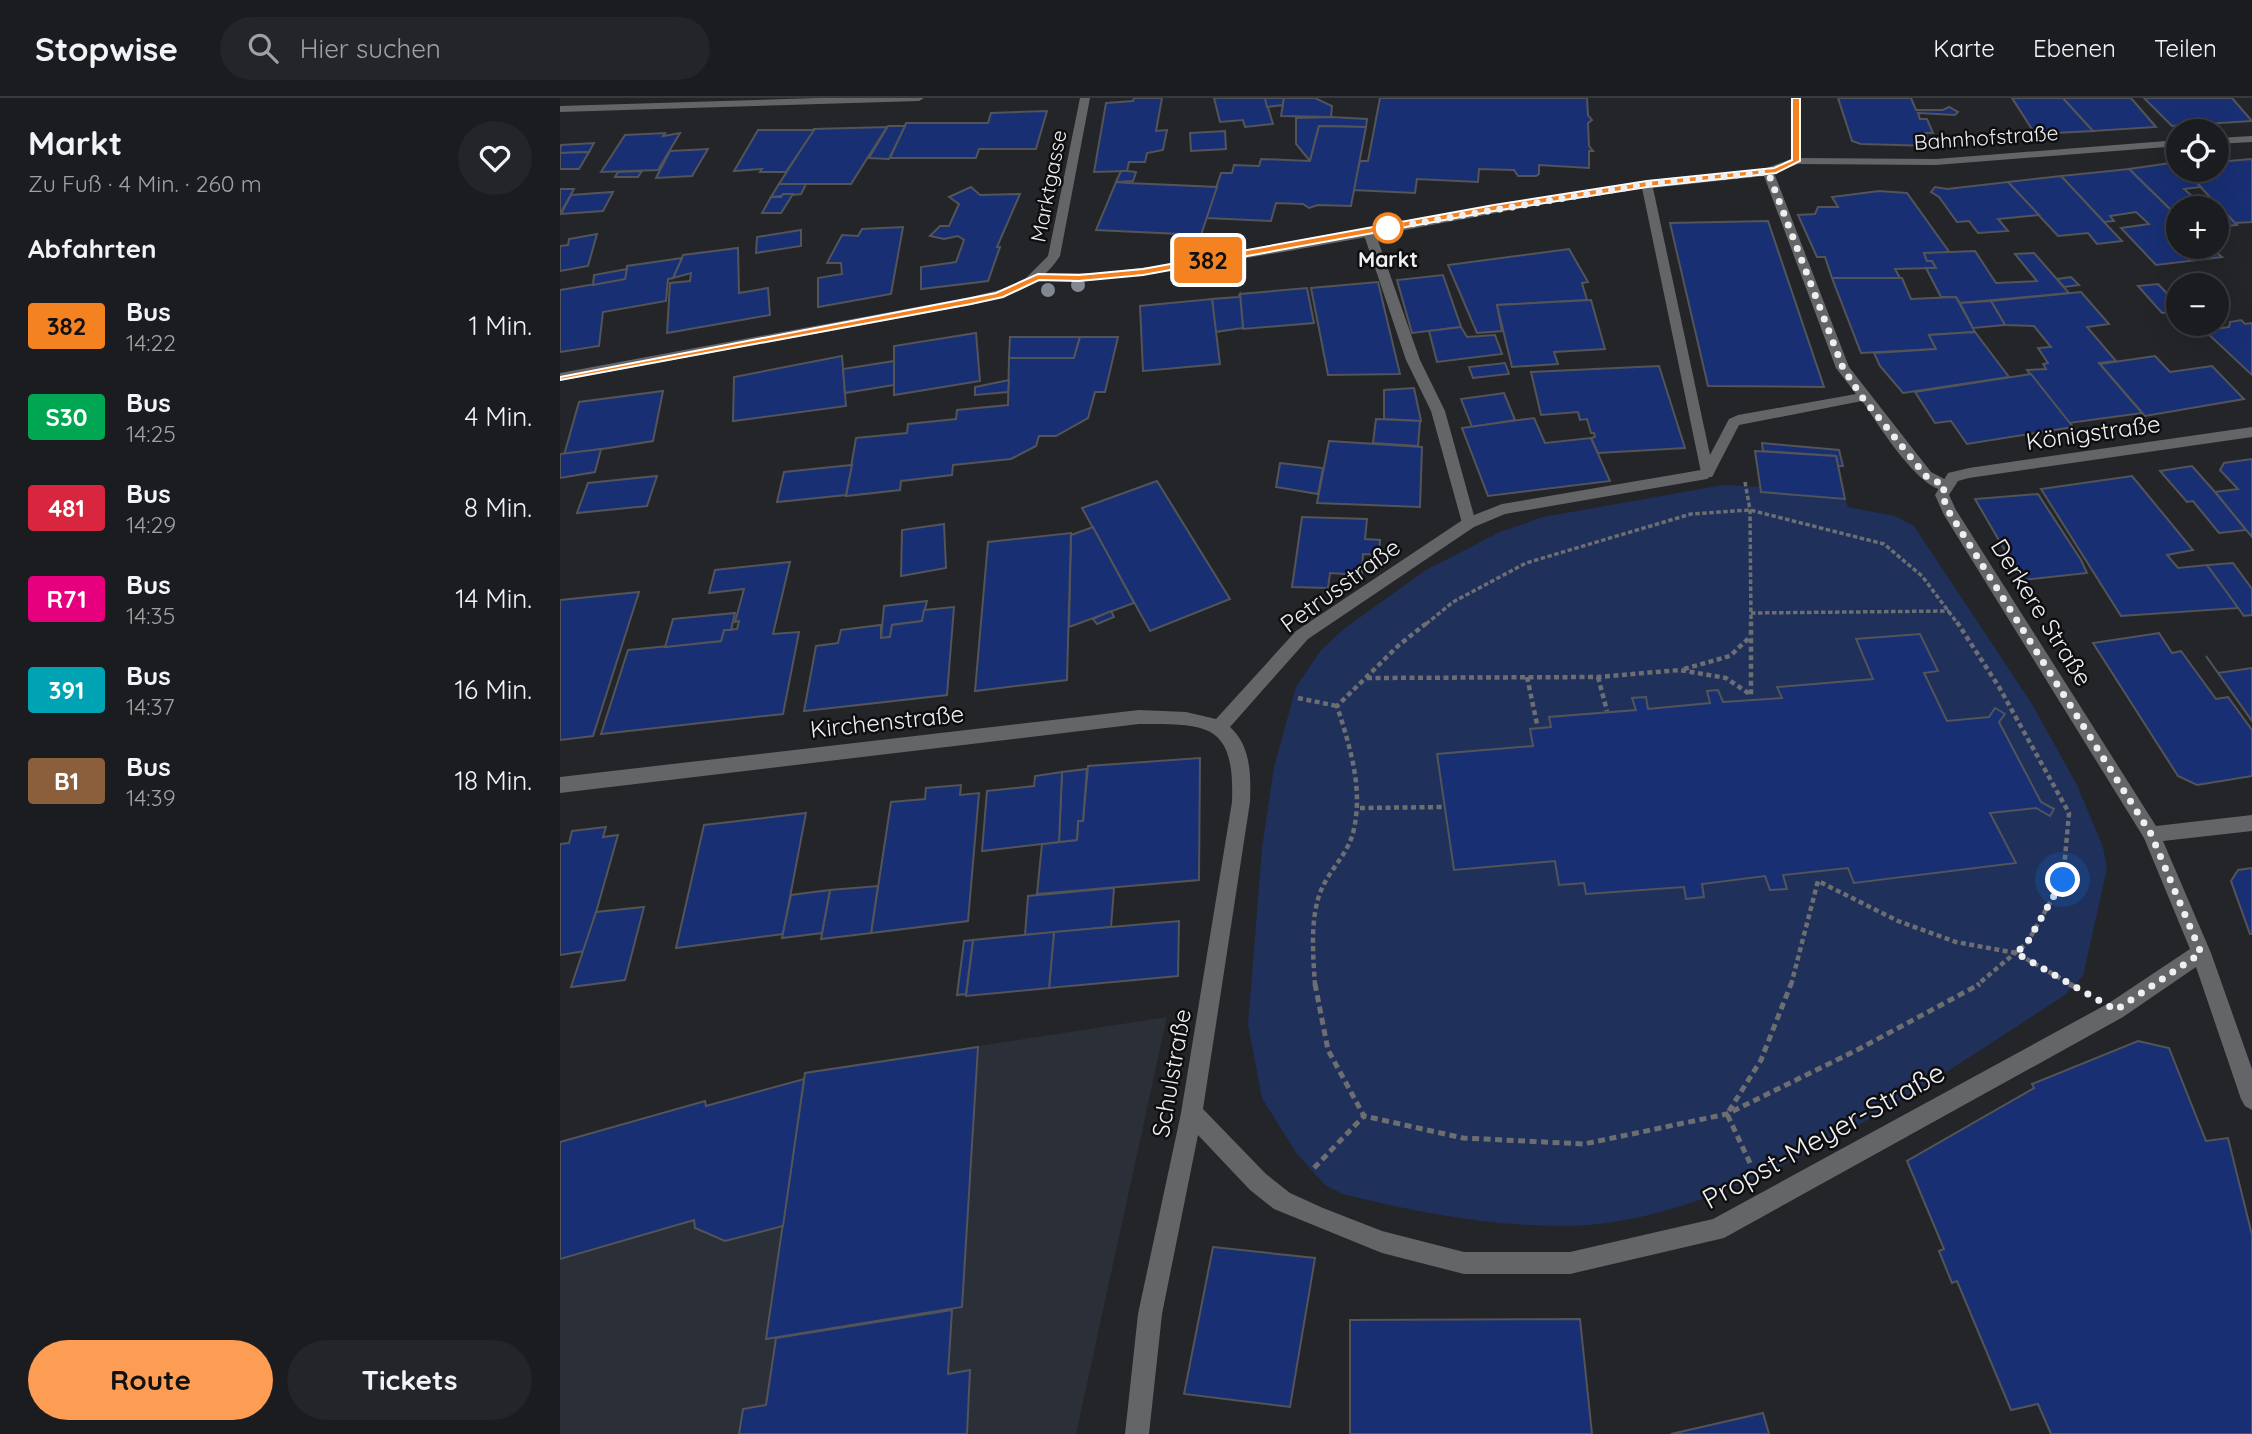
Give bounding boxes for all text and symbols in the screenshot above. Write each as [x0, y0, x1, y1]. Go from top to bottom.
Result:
search box [220, 17, 710, 80]
text: Stopwise [35, 28, 178, 69]
icon: search [244, 29, 282, 67]
text: Hier suchen [300, 32, 441, 65]
text: Karte [1933, 33, 1995, 63]
text: Ebenen [2033, 33, 2116, 63]
text: Teilen [2154, 33, 2217, 63]
street label: Bahnhofstraße [1913, 119, 2059, 155]
map controls [2166, 119, 2229, 336]
button: locate [2166, 119, 2229, 182]
button: heart [458, 121, 532, 195]
text: Markt [28, 122, 122, 163]
street label: Marktgasse [1024, 128, 1072, 244]
text: Zu Fuß · 4 Min. · 260 m [28, 169, 262, 198]
button: + [2166, 196, 2229, 259]
marker: Markt [1373, 213, 1403, 243]
text: Abfahrten [28, 232, 157, 265]
line badge: 382 [1168, 237, 1248, 283]
text: 382 [1188, 245, 1228, 275]
place label: Markt [1358, 246, 1418, 272]
button: − [2166, 273, 2229, 336]
text: Bus [126, 295, 171, 328]
text: 1 Min. [468, 309, 532, 342]
text: 382 [47, 311, 86, 341]
text: 14:22 [126, 328, 176, 357]
text: Bus [126, 386, 171, 419]
text: 4 Min. [464, 400, 532, 433]
text: S30 [46, 402, 87, 432]
street label: Königstraße [2024, 408, 2162, 456]
text: 14:25 [126, 419, 176, 448]
text: Bus [126, 477, 171, 510]
text: 8 Min. [464, 491, 532, 524]
text: 481 [48, 493, 85, 523]
text: 14:29 [126, 510, 176, 539]
street label: Petrusstraße [1274, 531, 1406, 639]
street label: Derkere Straße [1985, 533, 2099, 691]
text: Bus [126, 568, 171, 601]
text: 14 Min. [455, 582, 532, 615]
text: R71 [47, 584, 86, 614]
text: 14:35 [126, 601, 175, 630]
text: Bus [126, 659, 171, 692]
text: 16 Min. [454, 673, 532, 706]
text: 391 [49, 675, 84, 705]
text: 14:37 [126, 692, 174, 721]
street label: Kirchenstraße [809, 698, 965, 744]
text: Bus [126, 750, 171, 783]
text: 18 Min. [454, 764, 532, 797]
text: B1 [54, 766, 79, 796]
text: 14:39 [126, 783, 175, 812]
your location [2045, 862, 2080, 897]
street label: Schulstraße [1145, 1007, 1197, 1139]
street label: Propst-Meyer-Straße [1696, 1054, 1950, 1216]
button: Route [28, 1340, 273, 1420]
button: Tickets [287, 1340, 532, 1420]

